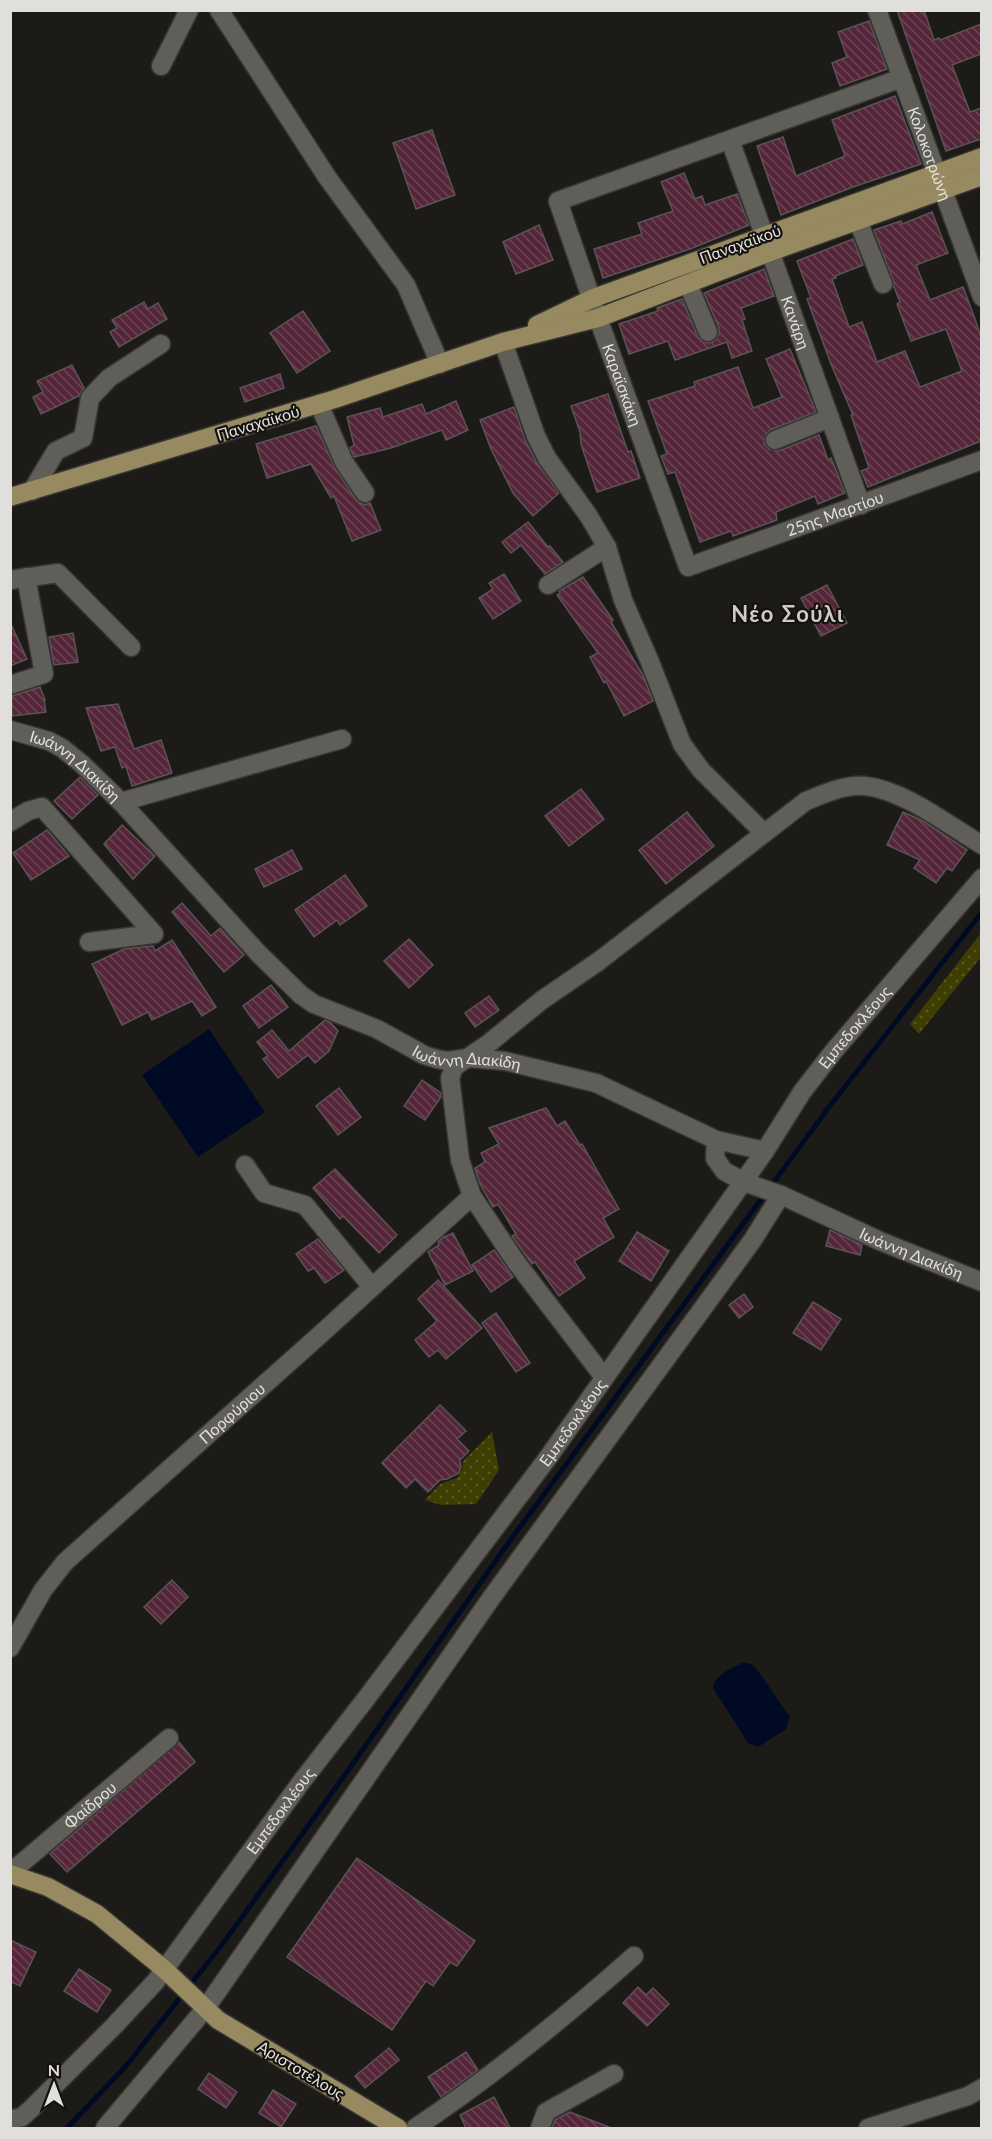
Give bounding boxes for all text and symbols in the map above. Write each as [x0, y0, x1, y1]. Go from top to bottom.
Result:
street label: Κολοκοτρώνη [904, 104, 956, 203]
street label: Παναχαϊκού [696, 220, 783, 267]
street label: Κανάρη [778, 293, 814, 352]
street label: Καραϊσκάκη [599, 341, 646, 429]
street label: Παναχαϊκού [214, 401, 302, 444]
street label: 25ης Μαρτίου [784, 487, 886, 539]
district label: Νέο Σούλι [731, 600, 845, 627]
street label: Ιωάννη Διακίδη [28, 726, 125, 805]
street label: Εμπεδοκλέους [814, 981, 895, 1072]
street label: Ιωάννη Διακίδη [409, 1041, 523, 1074]
street label: Ιωάννη Διακίδη [857, 1223, 966, 1282]
street label: Εμπεδοκλέους [535, 1375, 610, 1470]
street label: Πορφύριου [195, 1379, 269, 1447]
street label: Εμπεδοκλέους [242, 1763, 318, 1858]
street label: Φαίδρου [60, 1777, 120, 1832]
street label: Αριστοτέλους [254, 2036, 349, 2103]
north arrow [24, 2055, 84, 2115]
text: N [48, 2060, 60, 2079]

